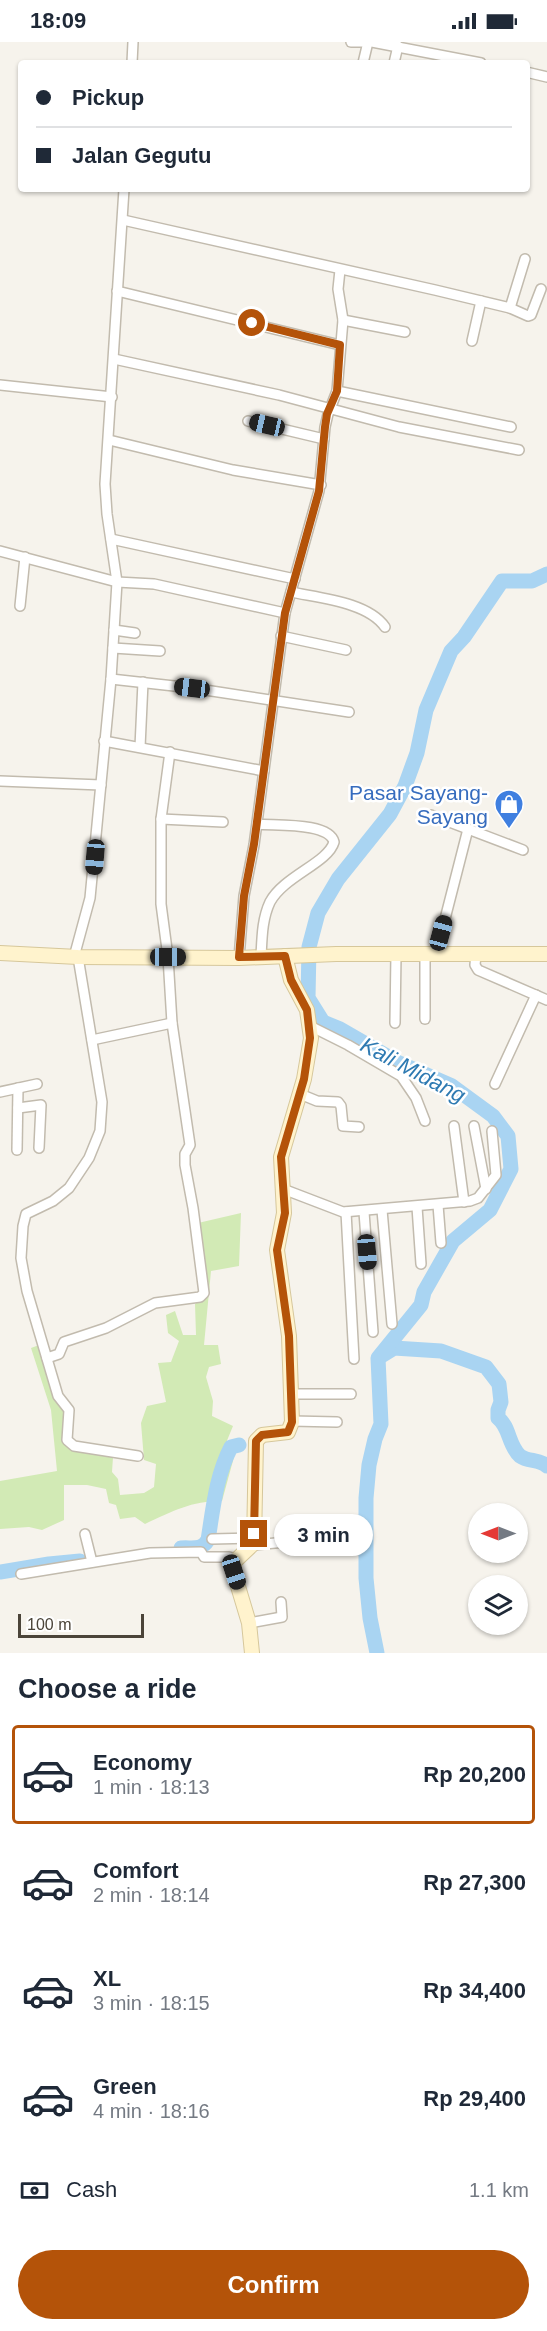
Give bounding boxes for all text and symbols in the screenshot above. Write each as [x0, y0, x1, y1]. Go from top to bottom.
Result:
text: 18:09 [30, 8, 86, 33]
text: Pickup [72, 85, 144, 110]
text: Jalan Gegutu [72, 143, 211, 168]
route start [238, 309, 265, 336]
car [247, 412, 287, 438]
car [173, 677, 211, 699]
place label: Pasar Sayang- Sayang [349, 781, 488, 828]
shop icon: Pasar Sayang- Sayang [493, 788, 525, 830]
car [84, 838, 106, 876]
car [428, 913, 454, 953]
car [150, 948, 186, 966]
water label: Kali Midang [356, 1032, 470, 1108]
car [356, 1233, 378, 1271]
north arrow [468, 1503, 528, 1563]
map controls [468, 1503, 528, 1635]
callout: 3 min [275, 1513, 374, 1555]
route end [240, 1520, 267, 1547]
text: 3 min [297, 1524, 350, 1546]
car [220, 1552, 248, 1592]
button: layers [468, 1575, 528, 1635]
scale bar [18, 1611, 144, 1638]
text: 100 m [27, 1616, 71, 1633]
text: Choose a ride [18, 1674, 197, 1704]
icon: car [21, 1748, 75, 1802]
text: Economy [93, 1750, 192, 1775]
text: Rp 20,200 [423, 1762, 526, 1787]
text: 1 min · 18:13 [93, 1776, 210, 1798]
icon: car [21, 1856, 75, 1910]
text: Comfort [93, 1858, 179, 1883]
text: Rp 27,300 [423, 1870, 526, 1895]
text: 2 min · 18:14 [93, 1884, 210, 1906]
icon: car [21, 1964, 75, 2018]
text: XL [93, 1966, 121, 1991]
text: Rp 34,400 [423, 1978, 526, 2003]
text: 3 min · 18:15 [93, 1992, 210, 2014]
icon: car [21, 2072, 75, 2126]
text: Green [93, 2074, 157, 2099]
text: Rp 29,400 [423, 2086, 526, 2111]
text: 4 min · 18:16 [93, 2100, 210, 2122]
icon: cash [18, 2174, 51, 2207]
text: Cash [66, 2177, 117, 2202]
text: 1.1 km [469, 2179, 529, 2201]
button: Confirm [18, 2250, 529, 2319]

